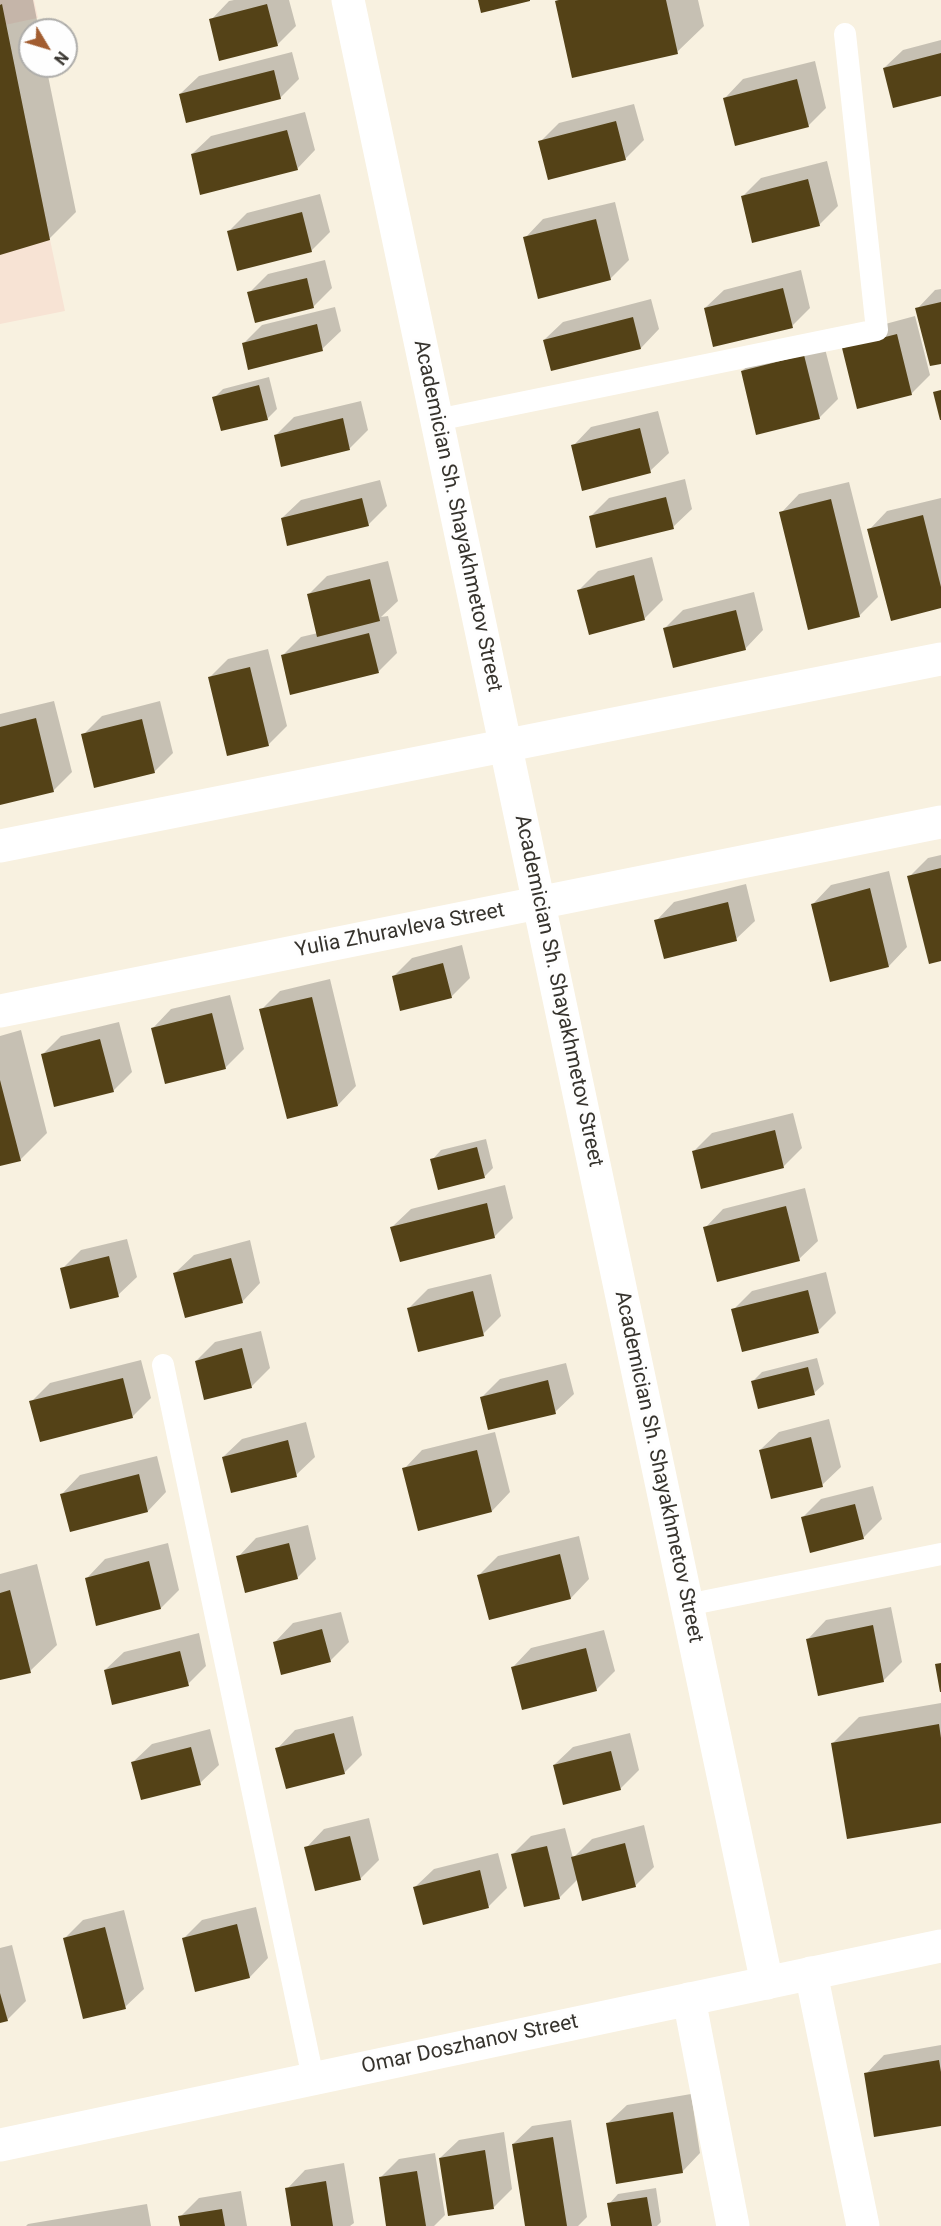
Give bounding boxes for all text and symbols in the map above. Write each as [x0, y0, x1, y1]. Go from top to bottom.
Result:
north arrow [18, 18, 78, 78]
text: N [50, 48, 72, 68]
street label: Academician Sh. Shayakhmetov Street [407, 338, 507, 694]
street label: Academician Sh. Shayakhmetov Street [508, 813, 608, 1169]
street label: Yulia Zhuravleva Street [293, 898, 507, 964]
street label: Academician Sh. Shayakhmetov Street [608, 1289, 708, 1645]
street label: Omar Doszhanov Street [359, 2010, 581, 2080]

